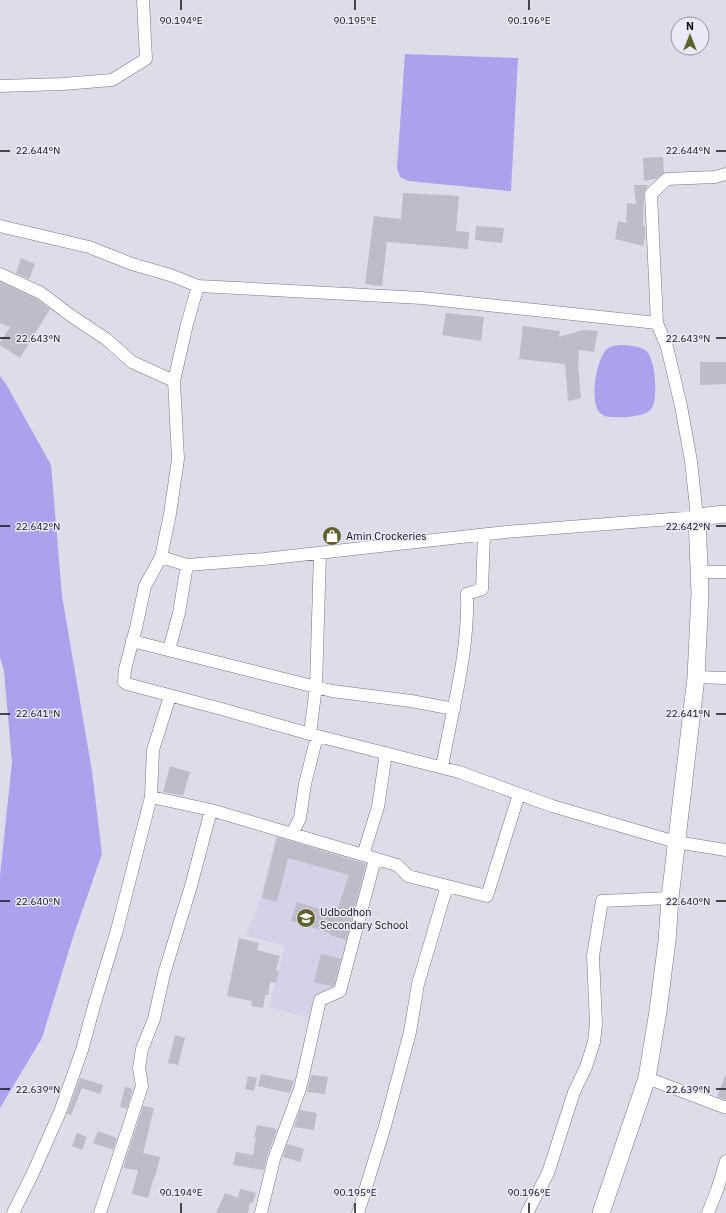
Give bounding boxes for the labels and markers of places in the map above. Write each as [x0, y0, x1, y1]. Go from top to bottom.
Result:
shop icon: Amin Crockeries [321, 525, 343, 547]
place label: Amin Crockeries [346, 529, 427, 543]
place label: Udbodhon Secondary School [320, 905, 408, 932]
school or university icon: Udbodhon Secondary School [295, 907, 317, 929]

